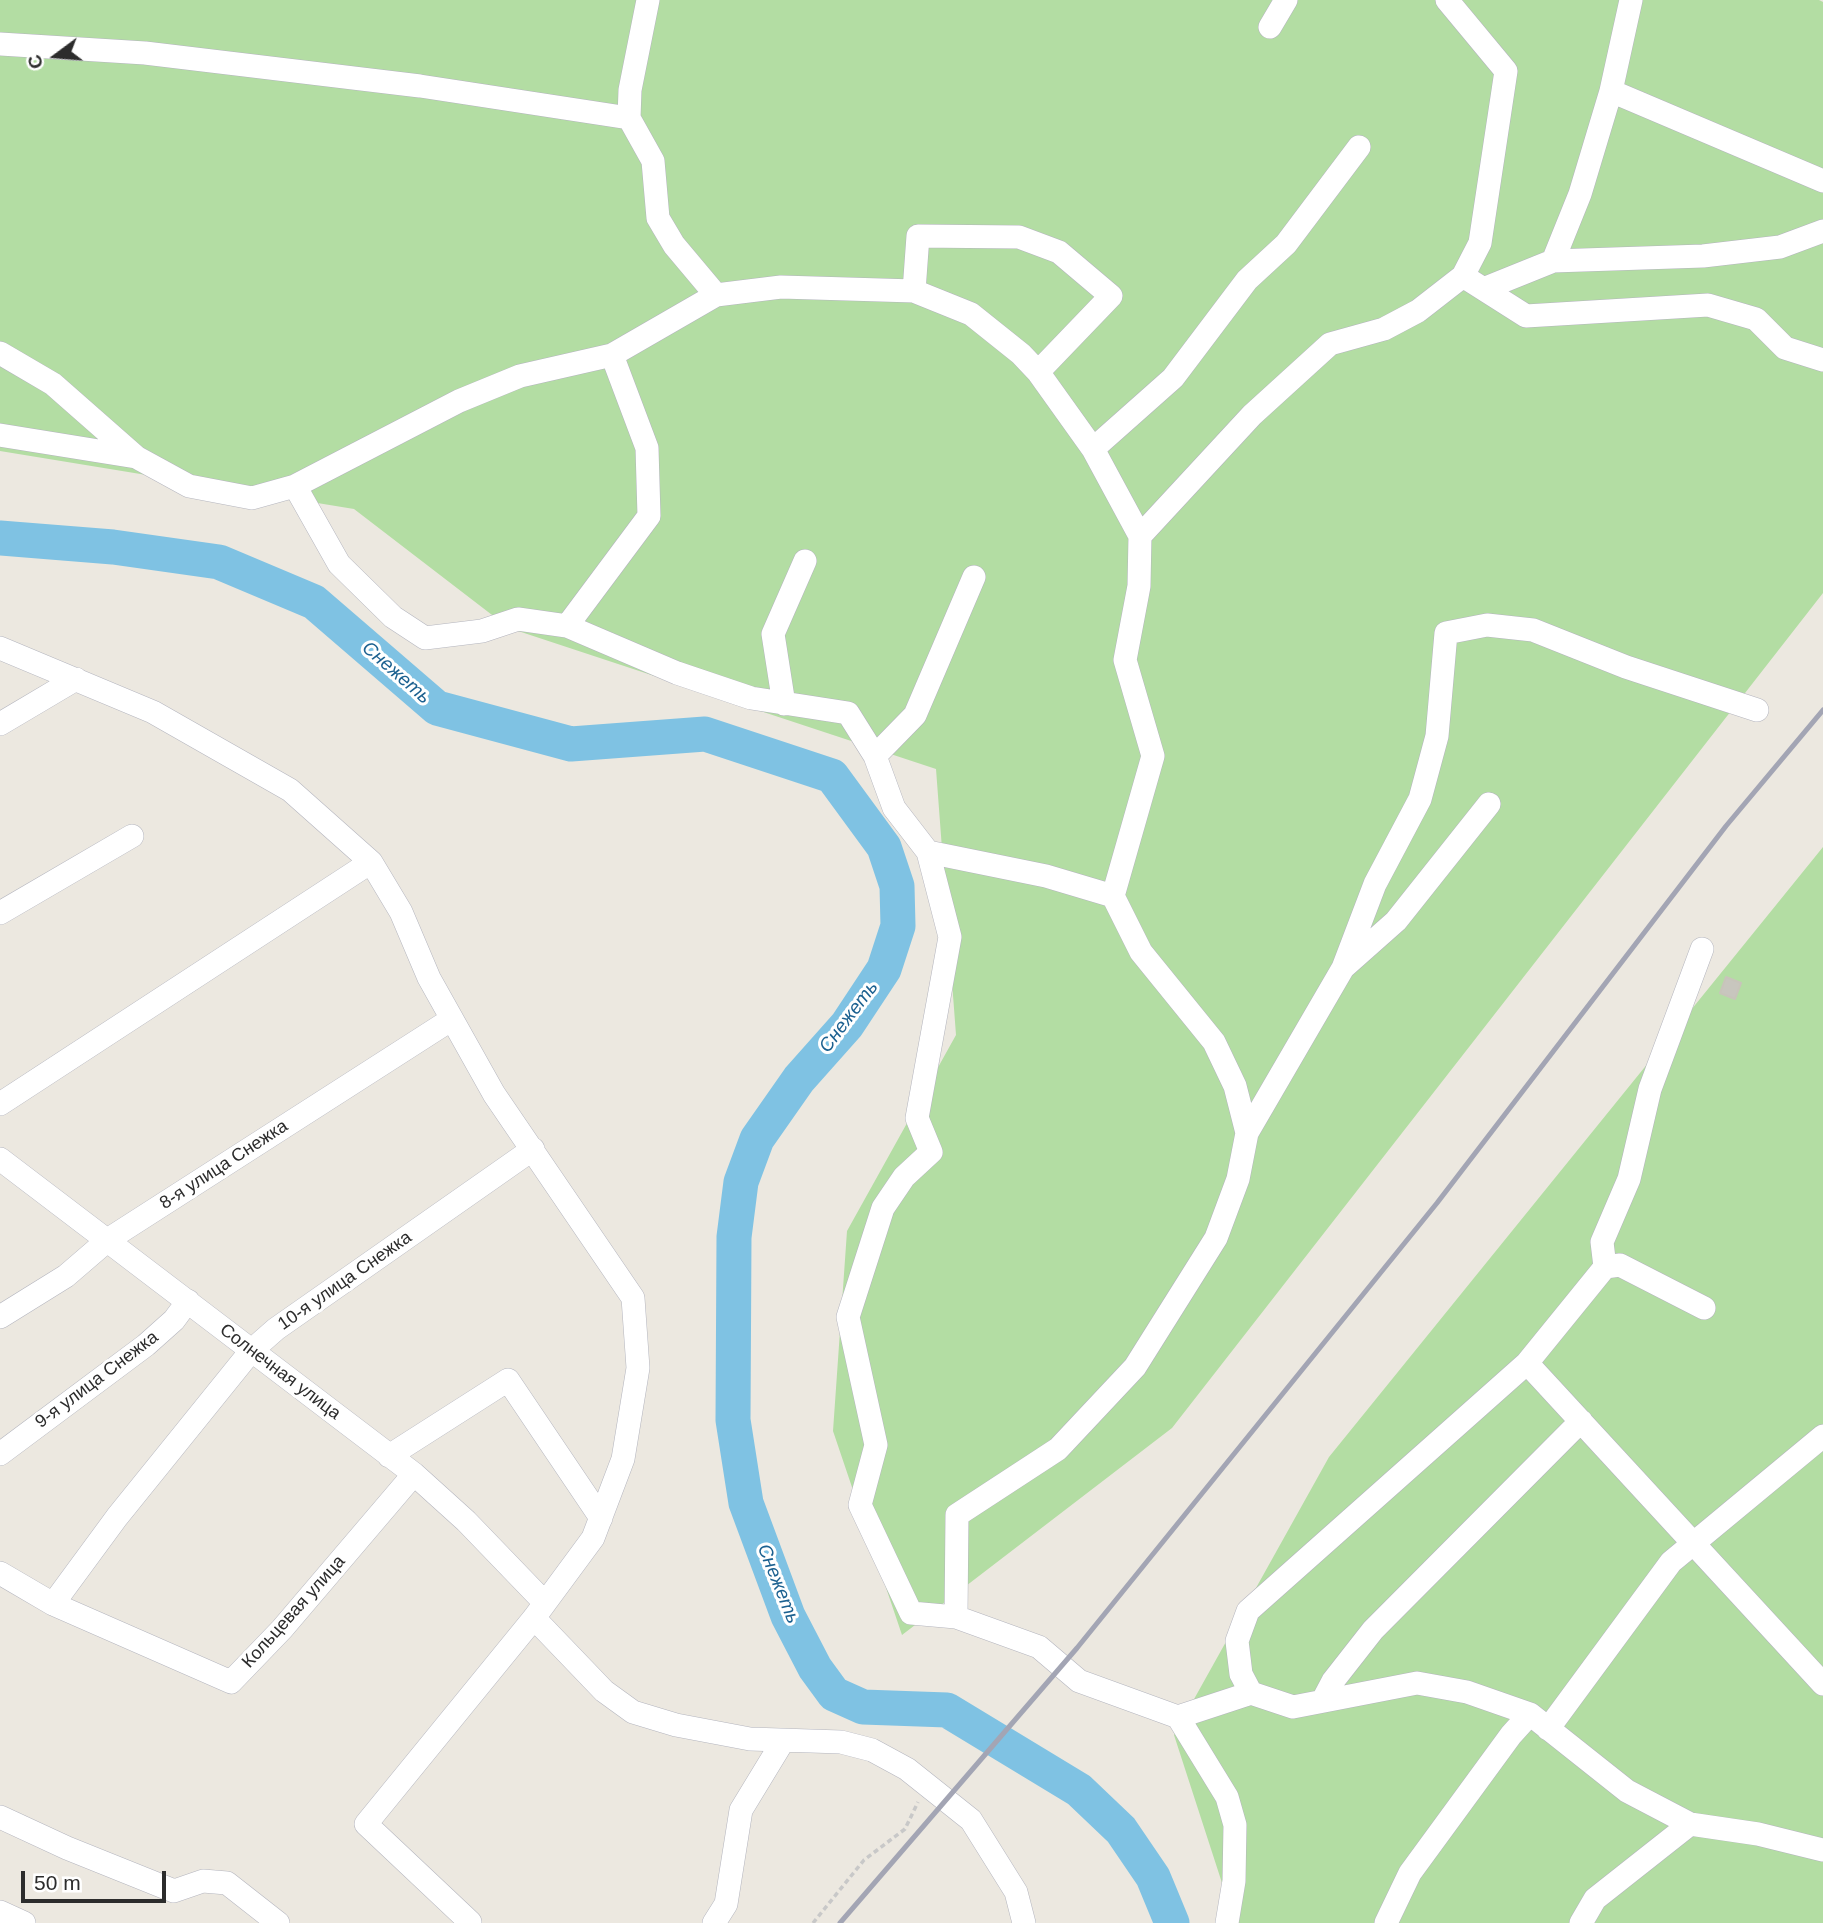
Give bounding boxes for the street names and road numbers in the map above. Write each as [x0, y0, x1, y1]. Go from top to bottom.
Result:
street label: 8-я улица Снежка [156, 1116, 292, 1214]
street label: 10-я улица Снежка [274, 1227, 416, 1335]
street label: Солнечная улица [215, 1319, 345, 1425]
street label: 9-я улица Снежка [31, 1327, 163, 1433]
street label: Кольцевая улица [238, 1551, 350, 1673]

